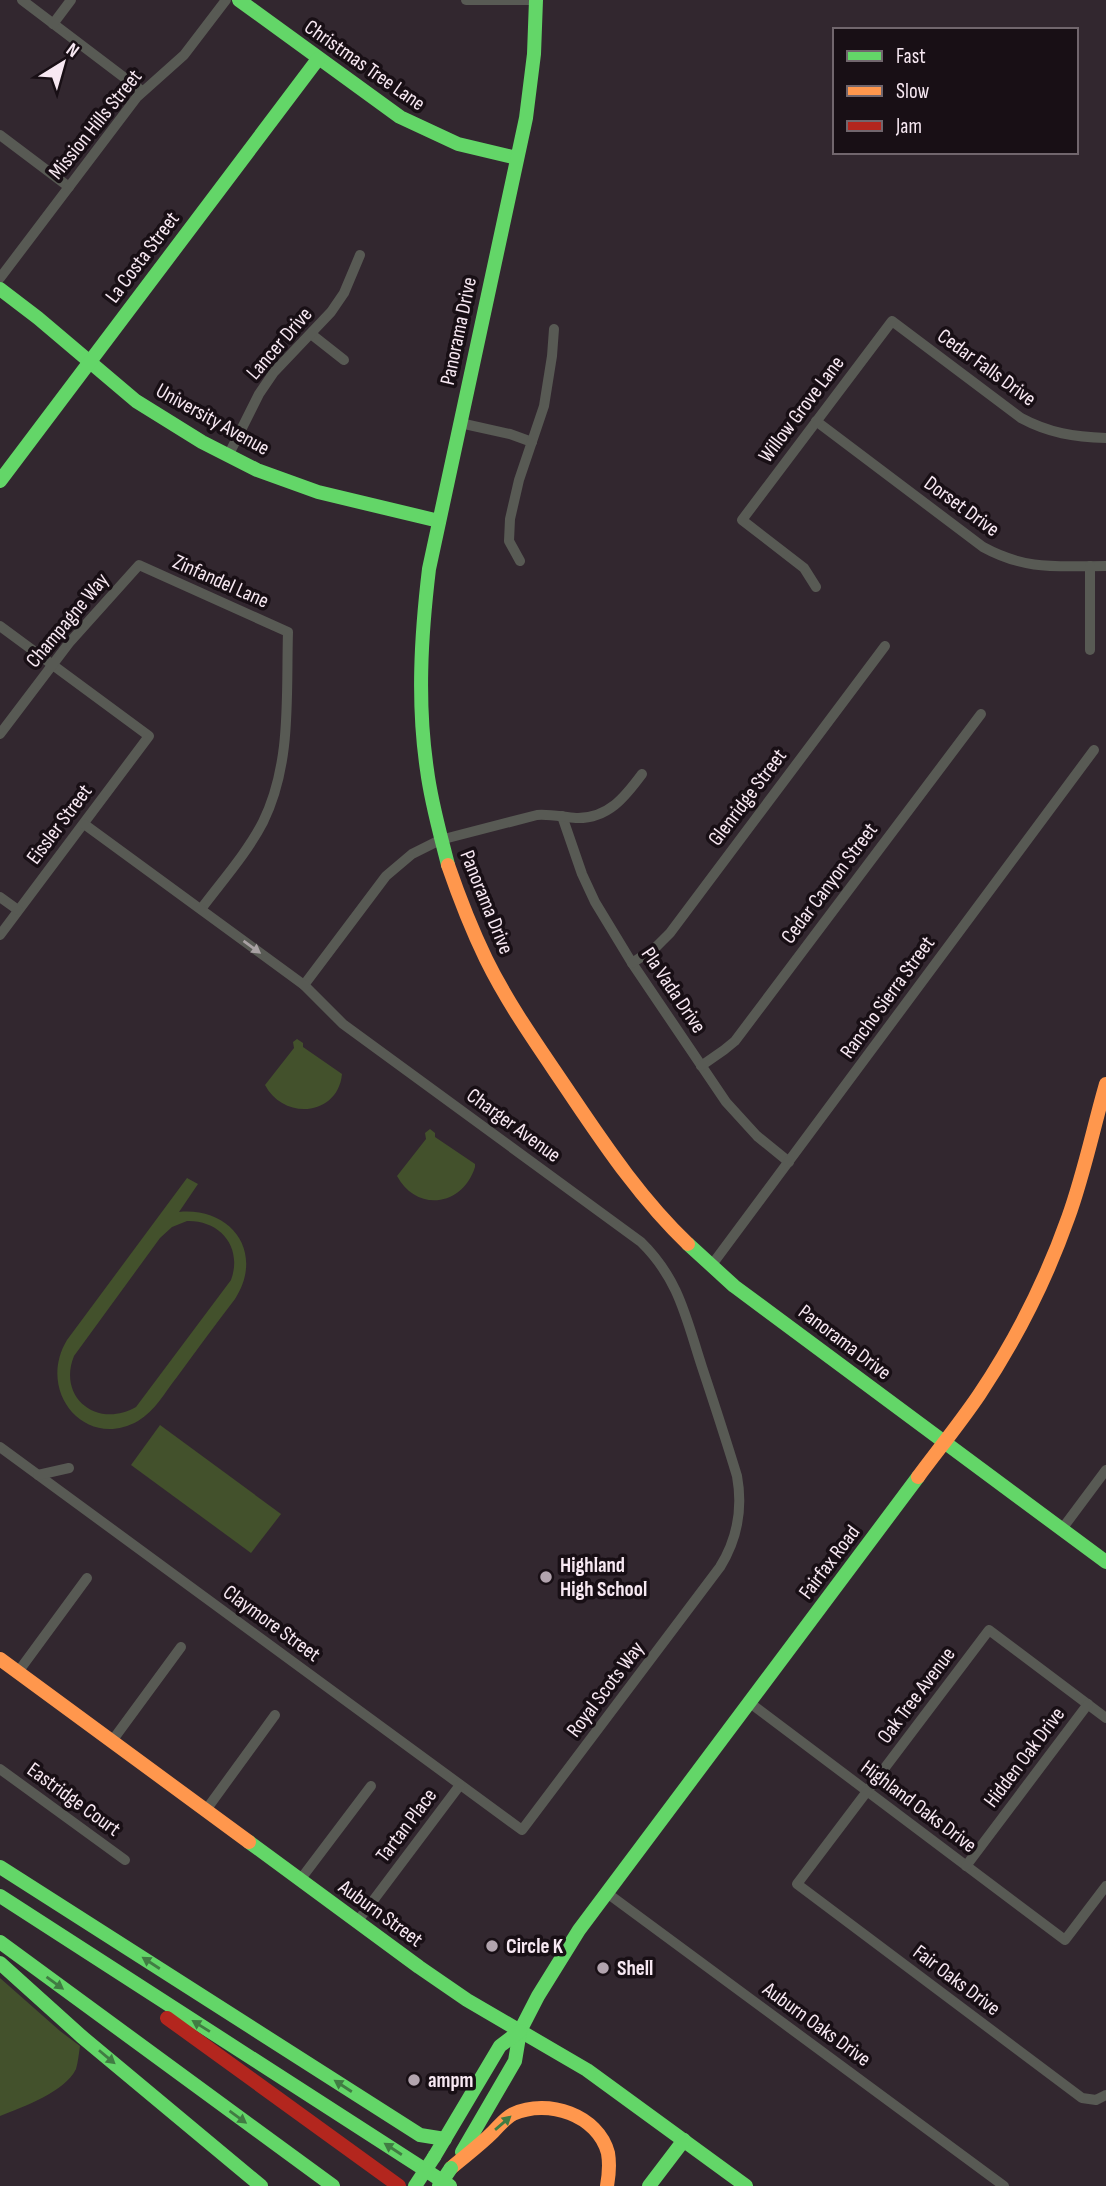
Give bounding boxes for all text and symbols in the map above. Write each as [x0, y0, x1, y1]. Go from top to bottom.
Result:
street label: Christmas Tree Lane [300, 15, 430, 116]
north arrow [28, 28, 98, 98]
legend [833, 28, 1078, 154]
text: N [61, 38, 83, 63]
text: Fast [896, 44, 926, 69]
street label: Mission Hills Street [44, 64, 147, 184]
text: Slow [896, 79, 930, 104]
text: Jam [895, 114, 922, 139]
street label: La Costa Street [100, 207, 185, 308]
street label: Panorama Drive [435, 275, 482, 387]
street label: Lancer Drive [241, 302, 318, 385]
street label: Cedar Falls Drive [933, 323, 1041, 412]
street label: Willow Grove Lane [753, 351, 850, 468]
street label: University Avenue [152, 378, 274, 461]
street label: Dorset Drive [919, 471, 1004, 542]
street label: Zinfandel Lane [169, 549, 273, 614]
street label: Champagne Way [21, 568, 114, 673]
street label: Glenridge Street [703, 744, 792, 851]
street label: Eissler Street [21, 779, 97, 869]
street label: Cedar Canyon Street [776, 818, 883, 949]
street label: Panorama Drive [454, 847, 519, 958]
street label: Rancho Sierra Street [835, 931, 940, 1063]
one-way arrow [243, 940, 261, 954]
street label: Pla Vada Drive [636, 943, 711, 1038]
street label: Charger Avenue [462, 1083, 566, 1168]
street label: Panorama Drive [793, 1299, 896, 1385]
street label: Fairfax Road [794, 1520, 865, 1604]
place label: Highland High School [560, 1553, 647, 1602]
marker: Highland High School [538, 1569, 554, 1585]
street label: Claymore Street [218, 1580, 325, 1667]
street label: Royal Scots Way [561, 1636, 650, 1742]
street label: Oak Tree Avenue [872, 1642, 961, 1748]
street label: Hidden Oak Drive [979, 1702, 1070, 1812]
street label: Highland Oaks Drive [856, 1755, 982, 1858]
street label: Eastridge Court [22, 1757, 125, 1842]
street label: Tartan Place [371, 1784, 442, 1867]
street label: Auburn Street [333, 1874, 428, 1952]
place label: Circle K [506, 1934, 564, 1959]
marker: Circle K [484, 1938, 500, 1954]
street label: Fair Oaks Drive [908, 1940, 1005, 2021]
one-way arrow [142, 1956, 161, 1969]
place label: Shell [617, 1956, 653, 1981]
marker: Shell [595, 1960, 611, 1976]
one-way arrow [46, 1976, 64, 1990]
street label: Auburn Oaks Drive [757, 1976, 875, 2072]
one-way arrow [192, 2019, 211, 2032]
one-way arrow [98, 2049, 115, 2064]
place label: ampm [428, 2068, 474, 2093]
marker: ampm [406, 2072, 422, 2088]
one-way arrow [333, 2079, 353, 2092]
one-way arrow [229, 2110, 247, 2125]
one-way arrow [494, 2115, 512, 2131]
one-way arrow [383, 2142, 402, 2155]

